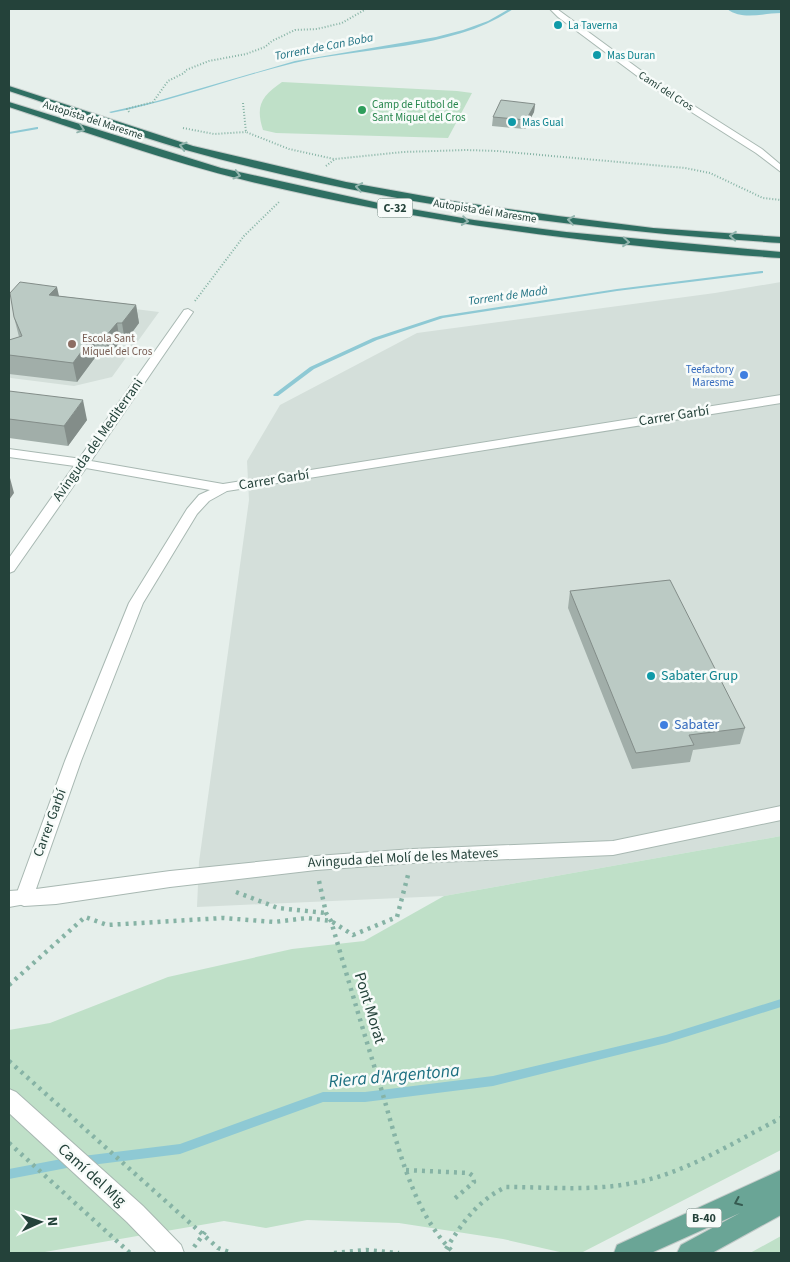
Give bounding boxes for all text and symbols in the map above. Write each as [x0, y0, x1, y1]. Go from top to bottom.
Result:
place label: La Taverna [568, 18, 618, 33]
marker: La Taverna [552, 19, 564, 31]
water label: Torrent de Can Boba [273, 29, 375, 65]
place label: Mas Duran [607, 48, 655, 63]
marker: Mas Duran [591, 49, 603, 61]
street label: Camí del Cros [636, 68, 697, 115]
street label: Autopista del Maresme [41, 97, 145, 143]
place label: Camp de Futbol de Sant Miquel del Cros [372, 97, 466, 125]
marker: Camp de Futbol de Sant Miquel del Cros [356, 104, 368, 116]
place label: Mas Gual [522, 115, 564, 130]
marker: Mas Gual [506, 116, 518, 128]
one-way arrow [77, 123, 85, 133]
one-way arrow [180, 141, 188, 151]
one-way arrow [233, 169, 241, 179]
one-way arrow [354, 182, 363, 192]
street label: Autopista del Maresme [432, 195, 538, 227]
road number: C-32 [378, 198, 412, 218]
one-way arrow [461, 215, 469, 225]
one-way arrow [567, 215, 575, 226]
one-way arrow [728, 231, 736, 242]
one-way arrow [622, 236, 630, 247]
water label: Torrent de Madà [467, 282, 549, 310]
place label: Escola Sant Miquel del Cros [82, 331, 153, 359]
marker: Escola Sant Miquel del Cros [66, 338, 78, 350]
place label: Teefactory Maresme [686, 362, 735, 390]
marker: Teefactory Maresme [738, 369, 750, 381]
street label: Avinguda del Mediterrani [48, 375, 148, 505]
street label: Carrer Garbí [637, 400, 711, 431]
street label: Carrer Garbí [237, 464, 311, 495]
place label: Sabater Grup [661, 666, 738, 686]
marker: Sabater Grup [645, 670, 657, 682]
place label: Sabater [674, 715, 719, 735]
marker: Sabater [658, 719, 670, 731]
street label: Carrer Garbí [28, 786, 72, 860]
street label: Avinguda del Molí de les Mateves [307, 843, 499, 873]
street label: Pont Morat [349, 970, 391, 1047]
water label: Riera d'Argentona [327, 1058, 461, 1094]
street label: Camí del Mig [53, 1138, 131, 1212]
one-way arrow [734, 1196, 743, 1207]
north arrow [15, 1197, 65, 1247]
road number: B-40 [686, 1208, 722, 1228]
text: N [42, 1216, 62, 1227]

